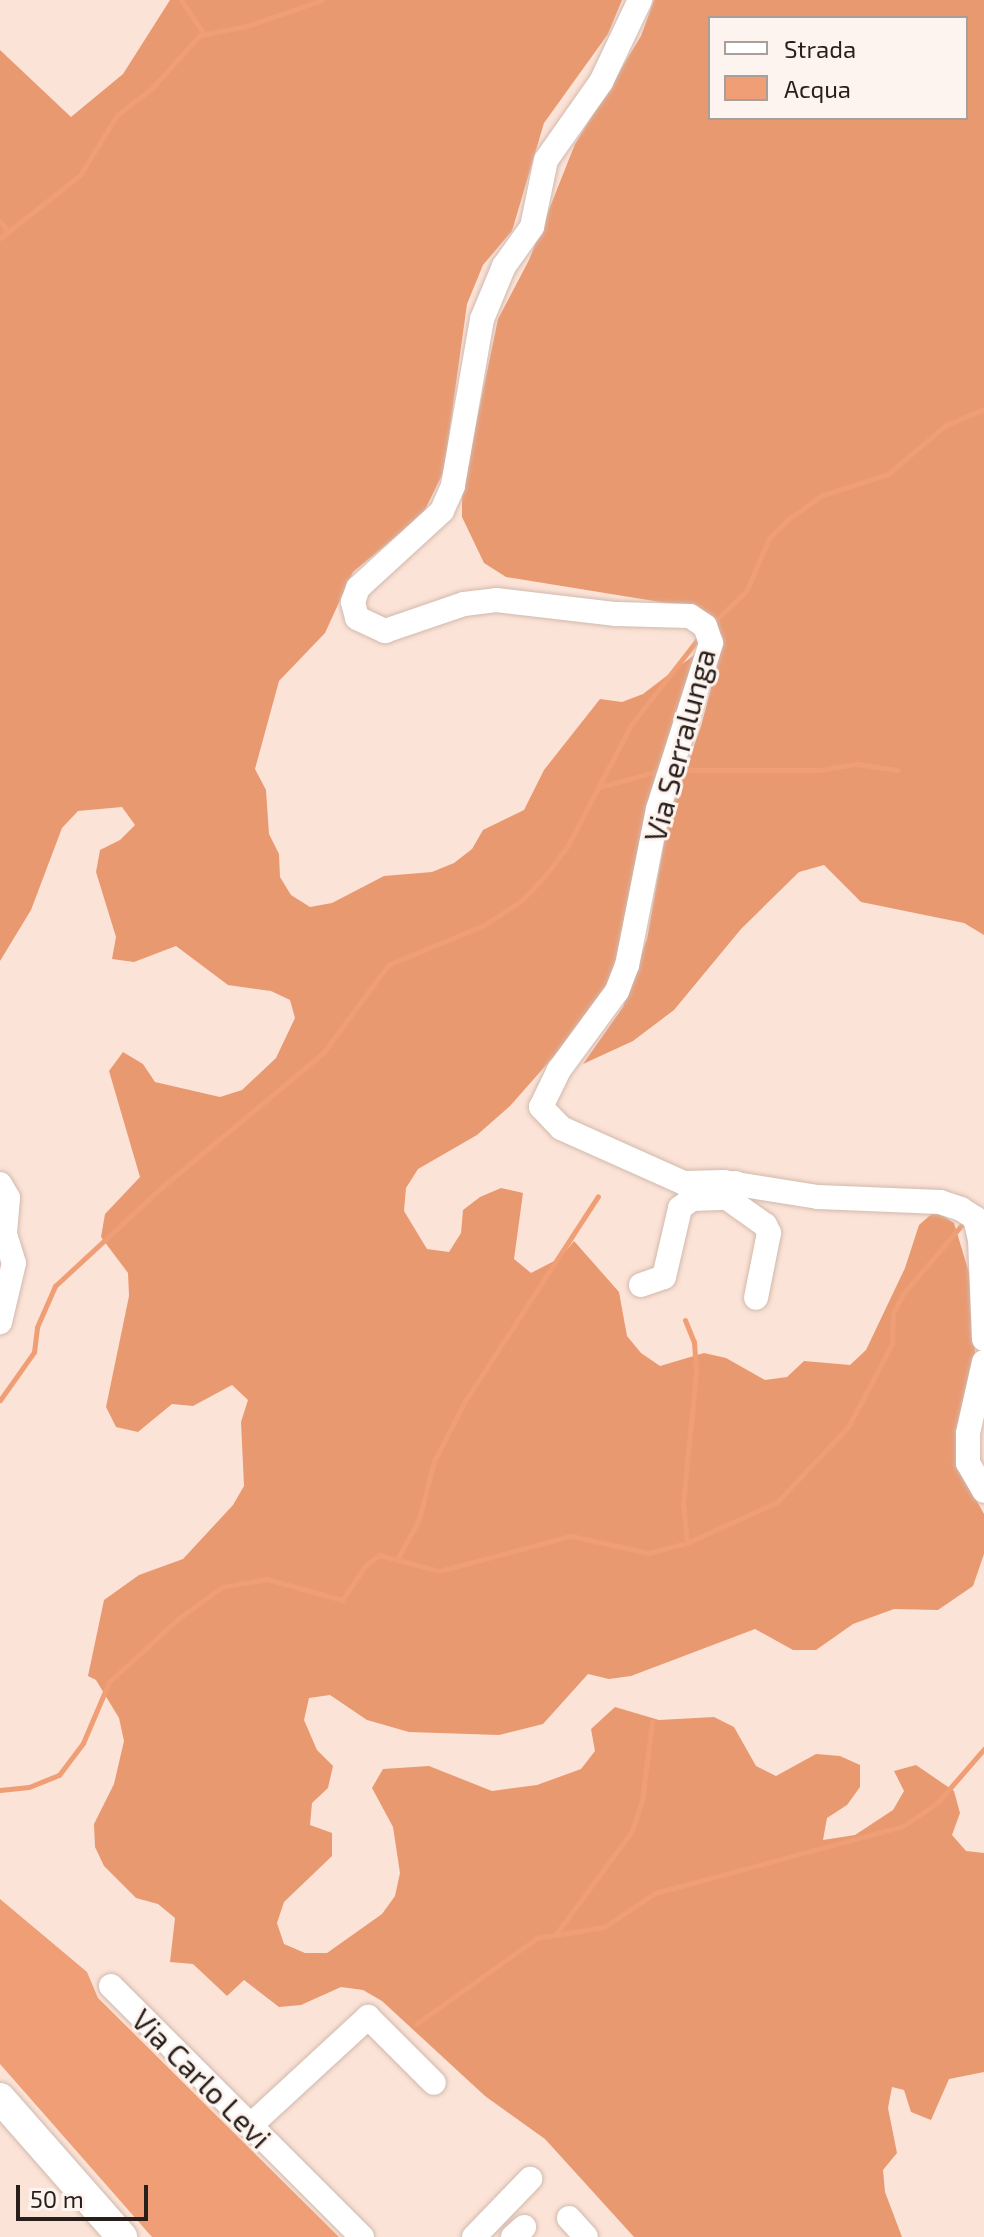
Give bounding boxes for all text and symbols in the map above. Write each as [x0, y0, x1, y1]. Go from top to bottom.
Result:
legend [708, 16, 968, 120]
text: Strada [784, 34, 856, 63]
text: Acqua [784, 74, 851, 103]
street label: Via Serralunga [636, 644, 722, 846]
street label: Via Carlo Levi [125, 2001, 279, 2155]
scale bar [20, 2169, 152, 2219]
text: 50 m [30, 2184, 84, 2213]

